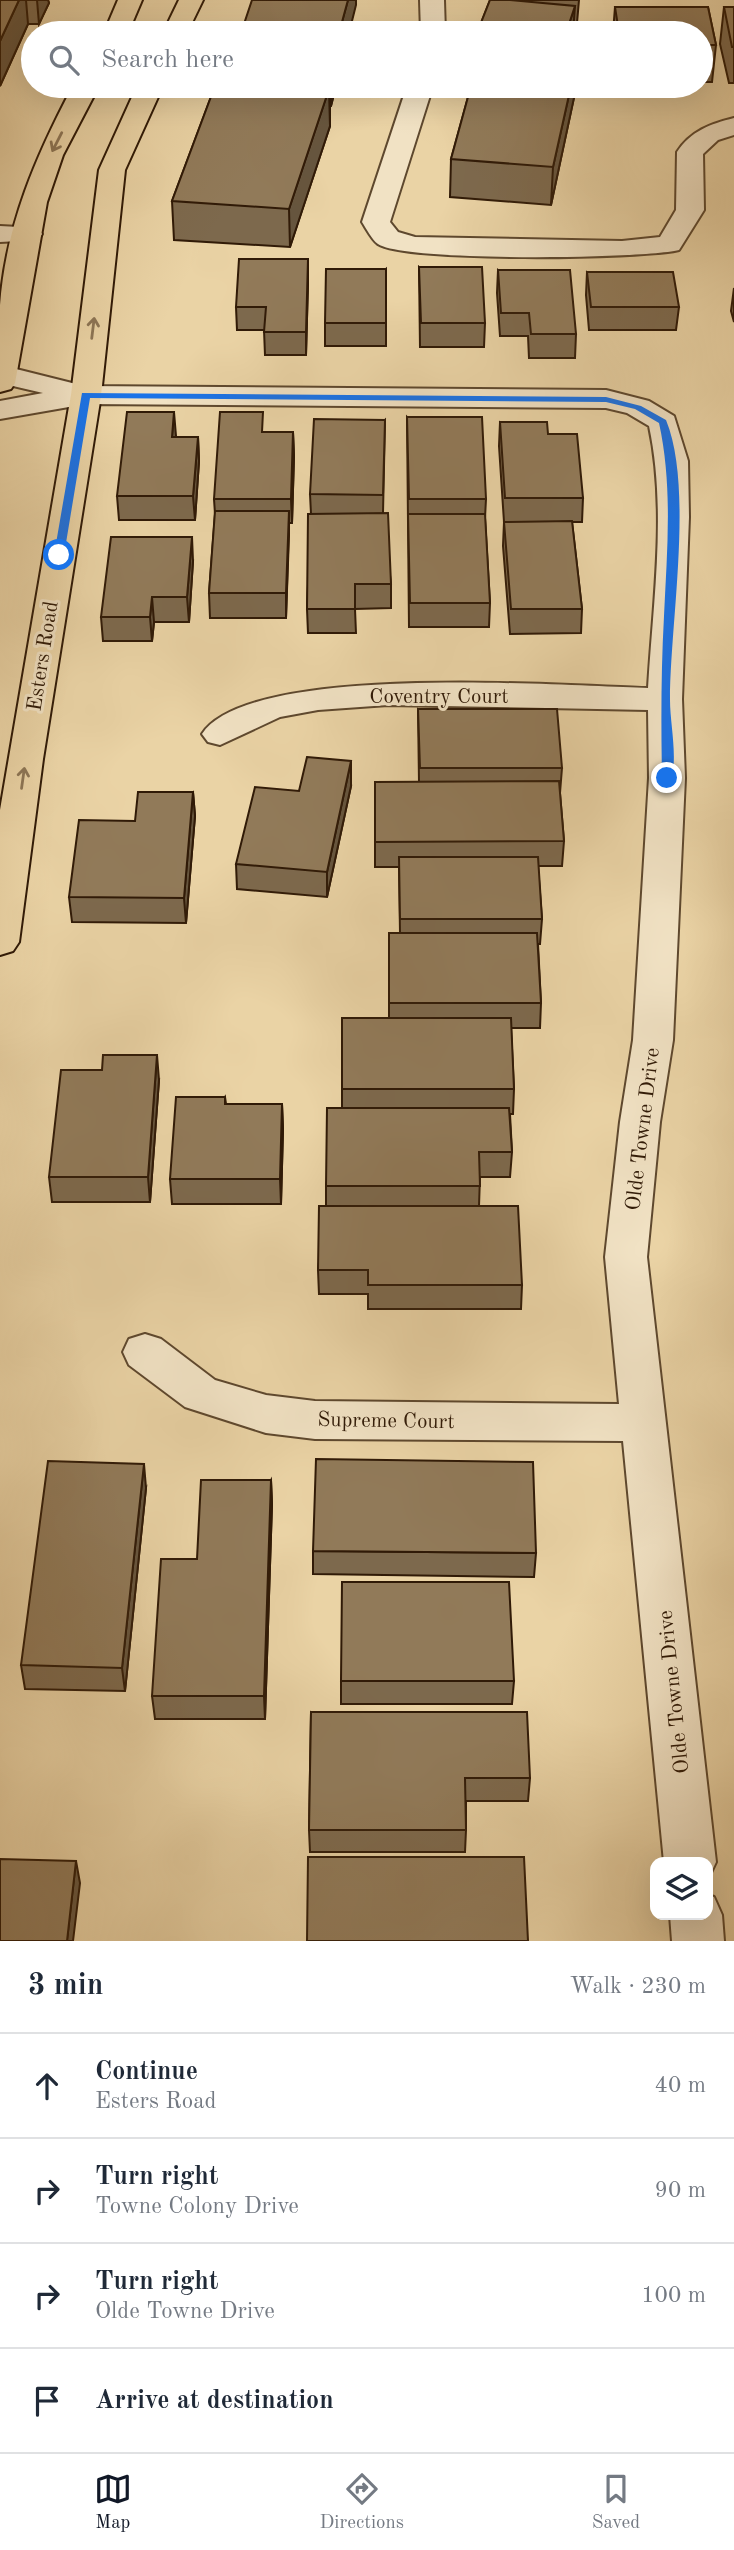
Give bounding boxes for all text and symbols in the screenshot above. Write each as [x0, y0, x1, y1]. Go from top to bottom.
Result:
search box [21, 21, 713, 98]
icon: search [45, 41, 83, 79]
text: Search here [101, 47, 234, 73]
one-way arrow [49, 131, 63, 152]
one-way arrow [87, 317, 100, 339]
route start [43, 539, 74, 570]
street label: Esters Road [24, 600, 63, 713]
street label: Coventry Court [369, 687, 509, 708]
route end [651, 762, 682, 793]
one-way arrow [16, 767, 29, 790]
street label: Olde Towne Drive [623, 1046, 664, 1212]
street label: Supreme Court [317, 1410, 455, 1433]
street label: Olde Towne Drive [655, 1609, 694, 1775]
map controls [650, 1857, 713, 1920]
button: layers [650, 1857, 713, 1920]
text: 3 min [28, 1971, 103, 2001]
text: Walk · 230 m [570, 1975, 706, 1998]
text: Continue [95, 2059, 198, 2085]
icon: ahead [28, 2067, 66, 2105]
text: 40 m [655, 2074, 706, 2097]
text: Esters Road [95, 2090, 217, 2113]
text: Turn right [95, 2164, 218, 2190]
icon: right [28, 2172, 66, 2210]
text: 90 m [655, 2179, 706, 2202]
text: Towne Colony Drive [95, 2195, 299, 2218]
text: Turn right [95, 2269, 218, 2295]
icon: right [28, 2277, 66, 2315]
text: 100 m [641, 2284, 706, 2307]
text: Olde Towne Drive [95, 2300, 275, 2323]
icon: arrive [28, 2382, 66, 2420]
text: Arrive at destination [95, 2388, 334, 2414]
tab: Map [94, 2470, 132, 2535]
tab: Directions [320, 2470, 404, 2535]
tab: Saved [592, 2470, 640, 2535]

